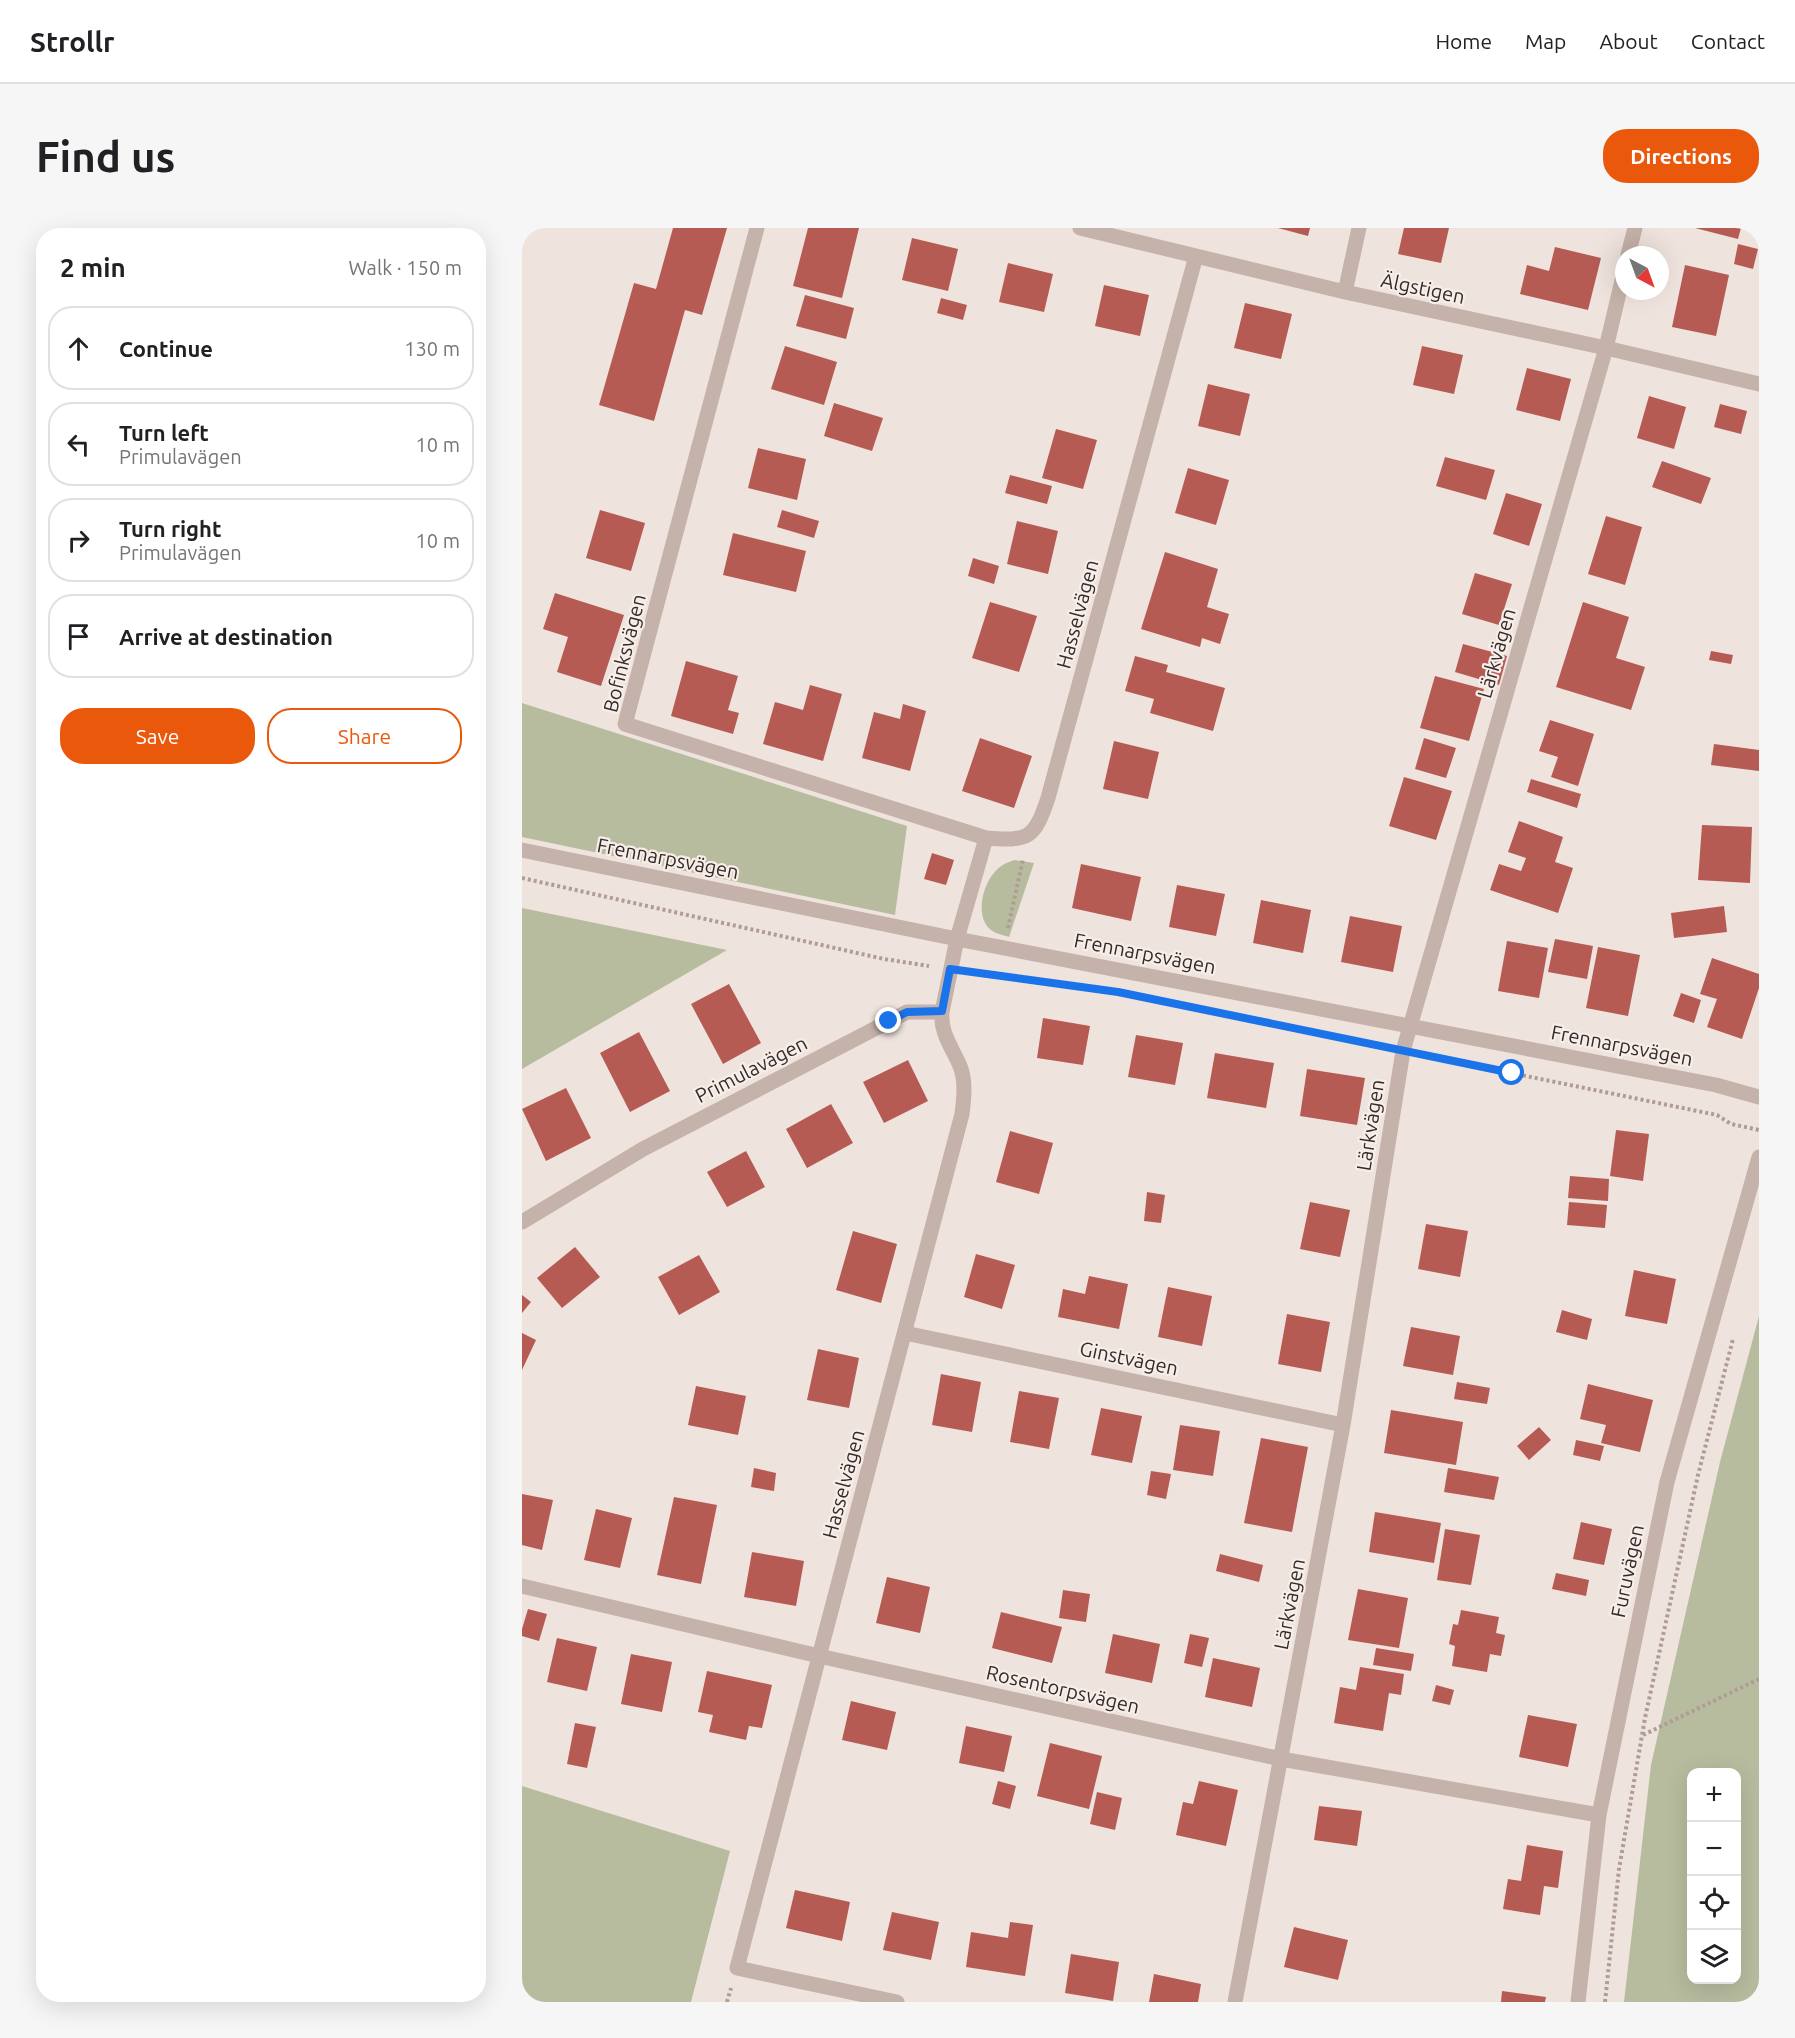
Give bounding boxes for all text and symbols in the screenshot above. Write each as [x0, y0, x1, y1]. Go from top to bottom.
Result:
text: Strollr [30, 26, 115, 57]
text: Home [1435, 29, 1492, 53]
text: Map [1525, 29, 1566, 53]
text: About [1599, 29, 1658, 53]
text: Contact [1691, 29, 1765, 53]
button: Directions [1603, 129, 1759, 183]
text: Find us [36, 133, 175, 180]
north arrow [1615, 246, 1669, 300]
text: 2 min [60, 253, 126, 282]
text: Walk · 150 m [349, 256, 462, 279]
street label: Älgstigen [1379, 268, 1467, 308]
icon: ahead [62, 332, 95, 365]
text: Continue [119, 336, 213, 361]
text: 130 m [404, 337, 460, 360]
text: Turn left [119, 420, 209, 445]
icon: left [62, 428, 95, 461]
text: 10 m [416, 433, 460, 456]
text: Primulavägen [119, 445, 242, 468]
text: Turn right [119, 516, 221, 541]
icon: right [62, 524, 95, 557]
text: 10 m [416, 529, 460, 552]
text: Primulavägen [119, 541, 242, 564]
street label: Hasselvägen [1051, 557, 1103, 671]
street label: Bofinksvägen [598, 591, 650, 715]
street label: Lärkvägen [1472, 606, 1520, 700]
icon: arrive [62, 620, 95, 653]
text: Arrive at destination [119, 624, 333, 649]
button: Save [60, 708, 255, 764]
button: Share [267, 708, 462, 764]
street label: Frennarpsvägen [595, 833, 741, 883]
street label: Frennarpsvägen [1072, 928, 1218, 978]
route end [875, 1007, 901, 1033]
street label: Frennarpsvägen [1549, 1020, 1695, 1070]
street label: Primulavägen [691, 1031, 811, 1107]
route start [1498, 1059, 1524, 1085]
street label: Lärkvägen [1351, 1078, 1389, 1172]
street label: Ginstvägen [1078, 1336, 1180, 1380]
street label: Hasselvägen [817, 1427, 869, 1541]
street label: Furuvägen [1606, 1522, 1648, 1620]
street label: Lärkvägen [1269, 1557, 1309, 1651]
street label: Rosentorpsvägen [984, 1660, 1142, 1718]
map controls [1687, 1768, 1741, 1984]
button: + [1687, 1768, 1741, 1822]
button: − [1687, 1822, 1741, 1876]
button: locate [1687, 1876, 1741, 1930]
button: layers [1687, 1930, 1741, 1984]

